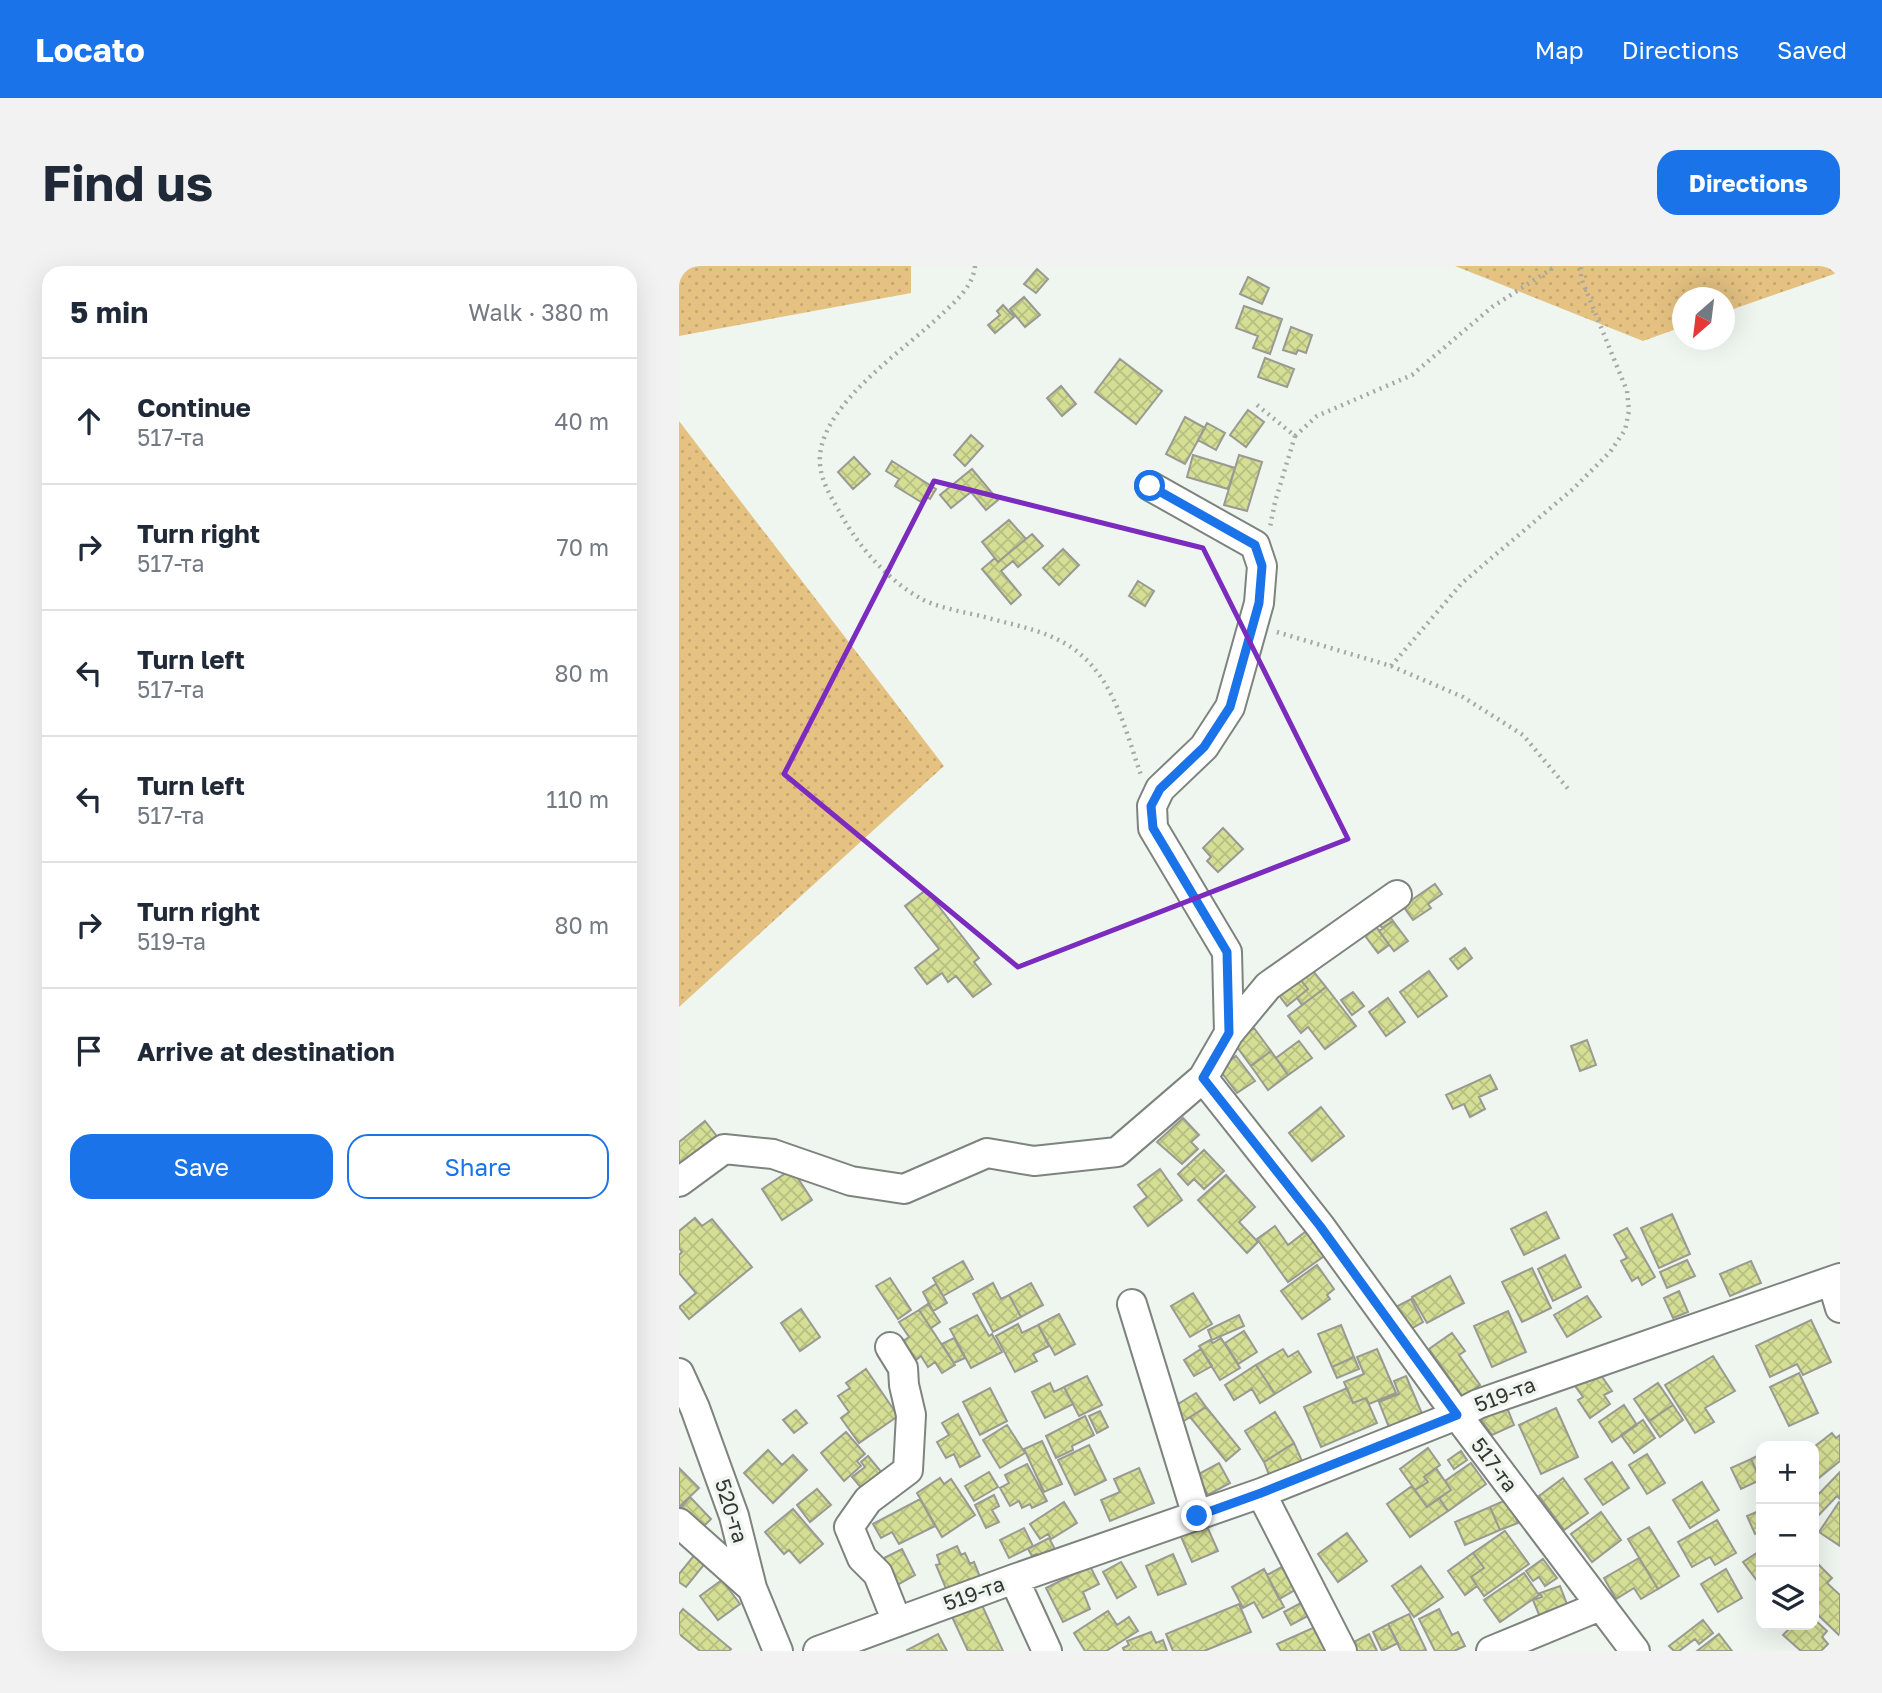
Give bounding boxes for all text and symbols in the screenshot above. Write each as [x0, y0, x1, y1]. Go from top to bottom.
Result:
text: Locato [35, 30, 145, 69]
text: Map [1535, 35, 1584, 64]
text: Directions [1622, 35, 1739, 64]
text: Saved [1777, 35, 1847, 64]
button: Directions [1657, 150, 1840, 215]
text: Find us [42, 153, 213, 212]
north arrow [1672, 287, 1735, 350]
text: 5 min [70, 294, 148, 330]
text: Walk · 380 m [468, 298, 609, 326]
text: Continue [137, 392, 251, 423]
icon: ahead [70, 402, 108, 440]
text: 40 m [555, 407, 609, 435]
text: 517-та [137, 423, 204, 451]
route start [1134, 470, 1165, 501]
text: Turn right [137, 518, 260, 549]
icon: right [70, 528, 108, 566]
text: 70 m [556, 533, 609, 561]
text: 517-та [137, 549, 204, 577]
text: Turn left [137, 644, 245, 675]
icon: left [70, 654, 108, 692]
text: 80 m [555, 659, 609, 687]
text: 517-та [137, 675, 204, 703]
text: Turn left [137, 770, 245, 801]
icon: left [70, 780, 108, 818]
text: 110 m [546, 785, 609, 813]
text: 517-та [137, 801, 204, 829]
text: Turn right [137, 896, 260, 927]
icon: right [70, 906, 108, 944]
text: 80 m [555, 911, 609, 939]
text: 519-та [137, 927, 206, 955]
icon: arrive [70, 1032, 108, 1070]
text: Arrive at destination [137, 1036, 395, 1067]
button: Save [70, 1134, 333, 1199]
button: Share [347, 1134, 609, 1199]
street label: 519-та [1471, 1371, 1539, 1418]
street label: 517-та [1466, 1432, 1524, 1497]
map controls [1756, 1441, 1819, 1630]
button: + [1756, 1441, 1819, 1504]
street label: 520-та [710, 1476, 754, 1546]
route end [1181, 1500, 1212, 1531]
button: − [1756, 1504, 1819, 1567]
button: layers [1756, 1567, 1819, 1630]
street label: 519-та [940, 1570, 1008, 1616]

